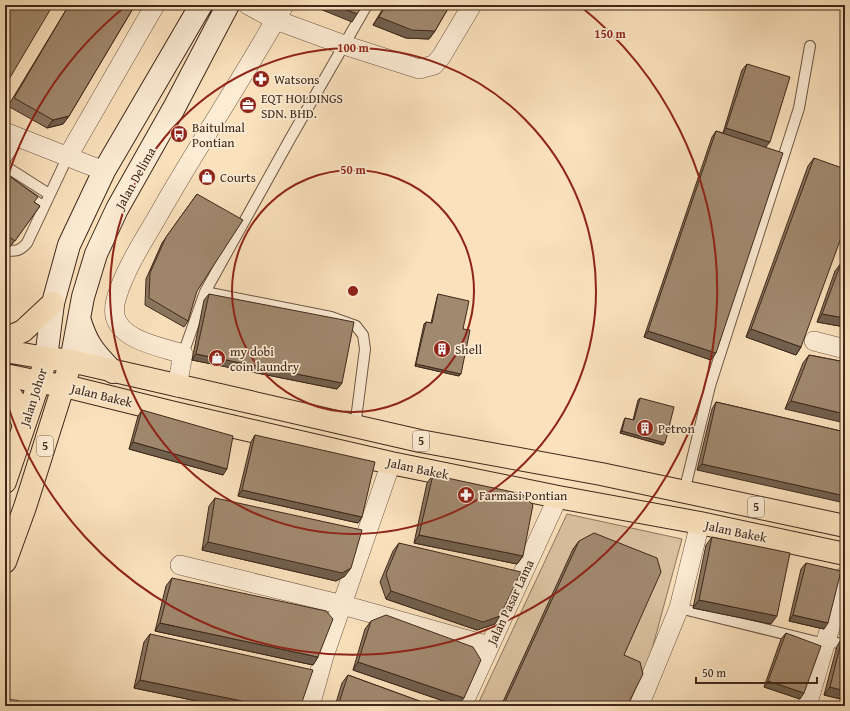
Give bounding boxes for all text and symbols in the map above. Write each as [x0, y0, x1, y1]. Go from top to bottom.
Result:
text: 150 m [594, 25, 627, 42]
text: 100 m [337, 39, 370, 56]
pharmacy icon: Watsons [251, 69, 271, 89]
place label: Watsons [274, 70, 320, 89]
place label: EQT HOLDINGS SDN. BHD. [261, 89, 343, 123]
office icon: EQT HOLDINGS SDN. BHD. [238, 95, 258, 115]
place label: Baitulmal Pontian [192, 118, 245, 152]
bus stop icon: Baitulmal Pontian [169, 124, 189, 144]
street label: Jalan Delima [110, 143, 161, 214]
text: 50 m [340, 161, 366, 178]
shop icon: Courts [197, 167, 217, 187]
place label: Courts [220, 168, 256, 187]
centre of rings [346, 284, 360, 298]
building icon: Shell [432, 339, 452, 359]
place label: Shell [455, 340, 482, 359]
place label: my dobi coin laundry [230, 342, 300, 376]
shop icon: my dobi coin laundry [207, 348, 227, 368]
street label: Jalan Johor [15, 365, 52, 431]
street label: Jalan Bakek [67, 378, 135, 412]
building icon: Petron [635, 418, 655, 438]
place label: Petron [658, 419, 695, 438]
road number: 5 [413, 431, 429, 451]
road number: 5 [37, 436, 53, 456]
street label: Jalan Bakek [383, 452, 451, 484]
pharmacy icon: Farmasi Pontian [456, 485, 476, 505]
place label: Farmasi Pontian [479, 486, 568, 505]
road number: 5 [748, 497, 764, 517]
street label: Jalan Bakek [701, 515, 769, 547]
street label: Jalan Pasar Lama [482, 556, 539, 650]
scale bar [696, 659, 817, 685]
text: 50 m [702, 664, 726, 681]

